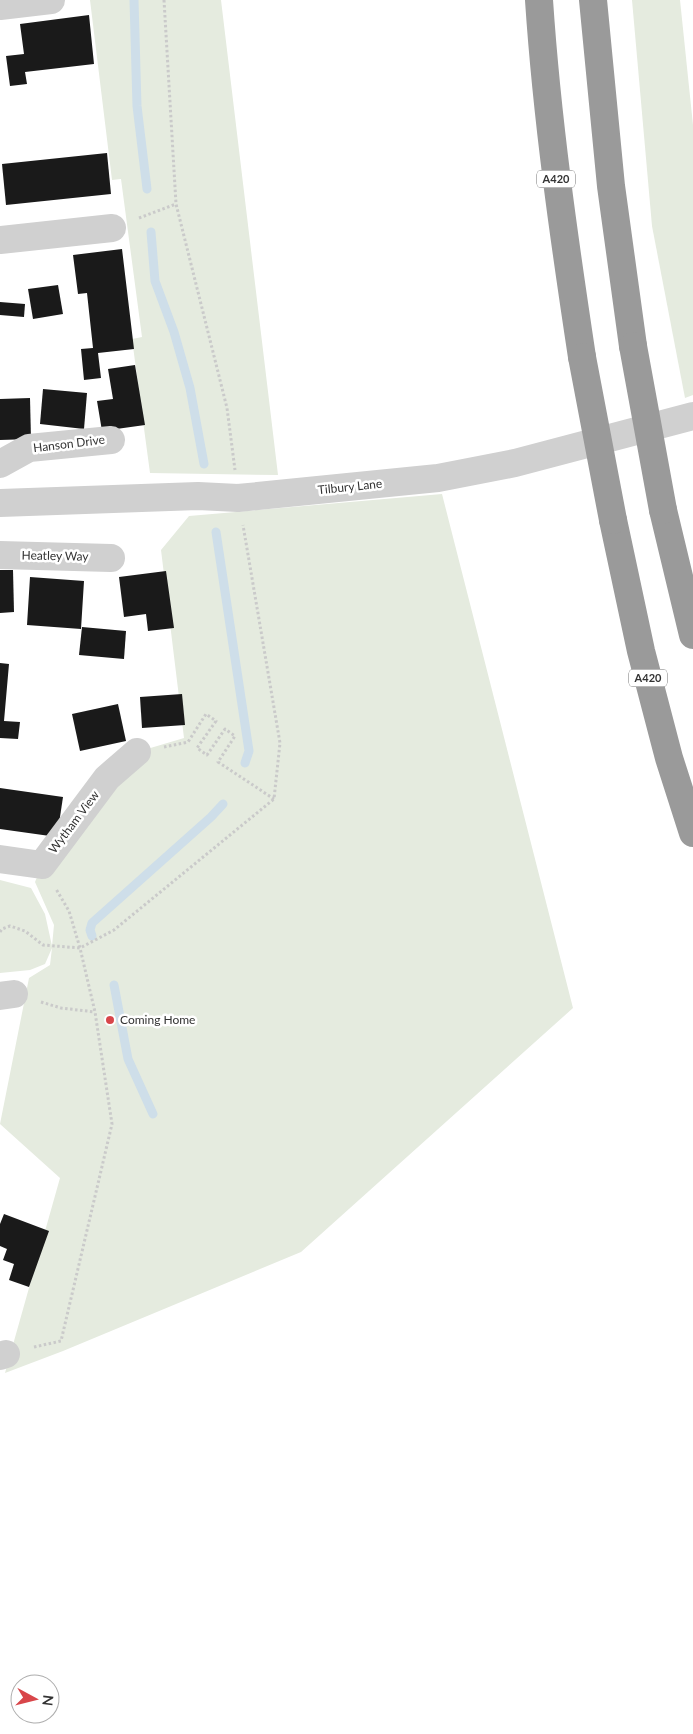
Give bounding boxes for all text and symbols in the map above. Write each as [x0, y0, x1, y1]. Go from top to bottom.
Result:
road number: A420 [537, 170, 575, 188]
street label: Hanson Drive [32, 432, 106, 455]
street label: Tilbury Lane [317, 476, 383, 497]
street label: Heatley Way [21, 547, 89, 564]
road number: A420 [629, 670, 667, 686]
street label: Wytham View [45, 787, 102, 856]
place label: Coming Home [120, 1012, 195, 1027]
marker: Coming Home [104, 1014, 116, 1026]
north arrow [10, 1674, 60, 1724]
text: N [39, 1694, 57, 1707]

